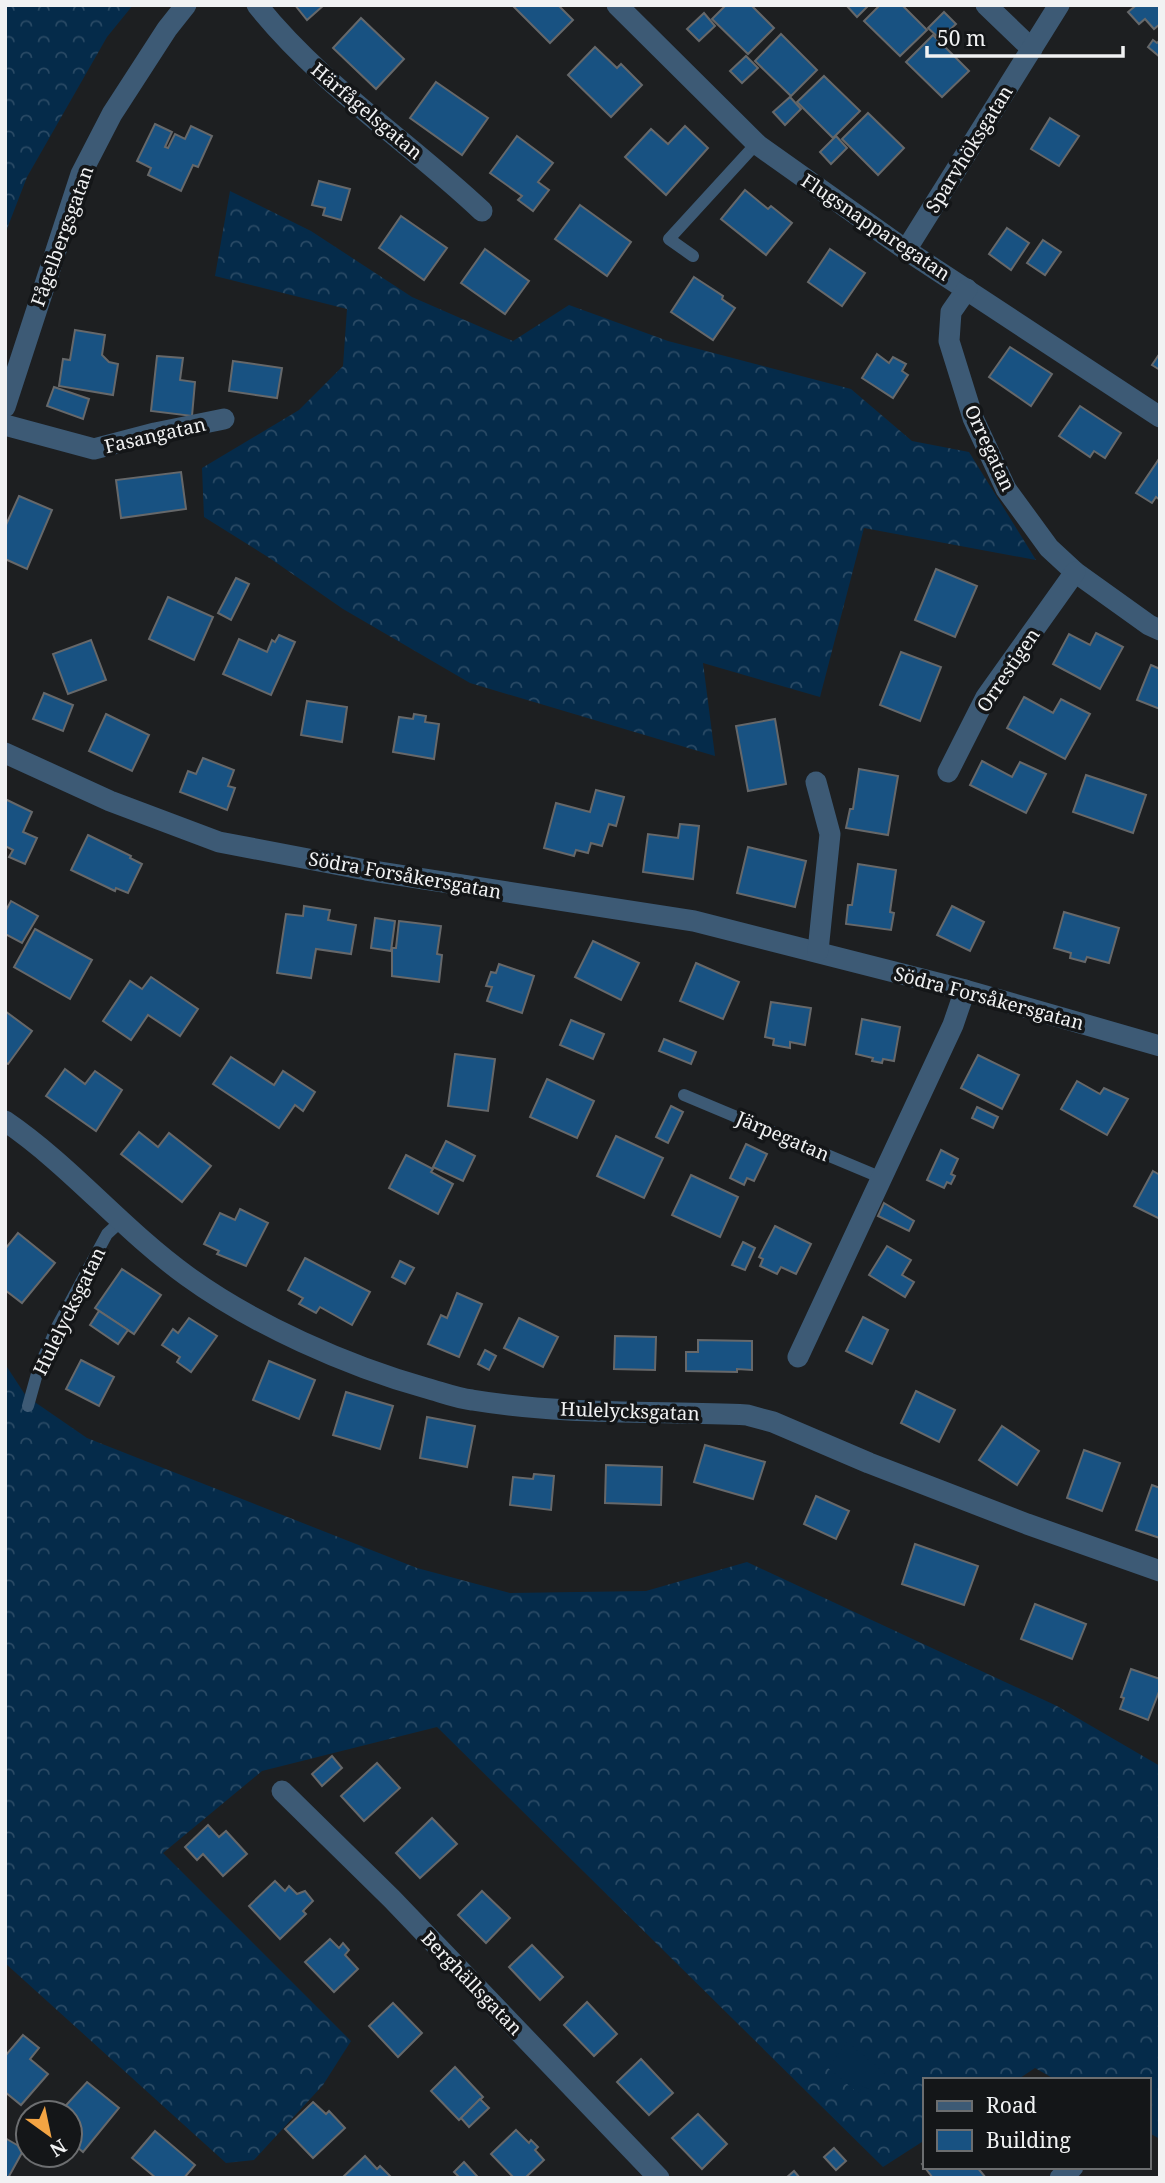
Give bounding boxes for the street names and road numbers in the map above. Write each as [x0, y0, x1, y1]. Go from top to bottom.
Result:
street label: Härfågelsgatan [306, 57, 428, 165]
street label: Sparvhöksgatan [919, 80, 1019, 218]
street label: Fågelbergsgatan [25, 162, 99, 310]
street label: Flugsnapparegatan [796, 167, 956, 287]
street label: Orregatan [959, 400, 1021, 496]
street label: Fasangatan [102, 411, 208, 459]
street label: Orrestigen [970, 623, 1046, 717]
street label: Södra Forsåkersgatan [306, 845, 504, 905]
street label: Södra Forsåkersgatan [891, 960, 1087, 1036]
street label: Järpegatan [732, 1104, 834, 1167]
street label: Hulelycksgatan [27, 1243, 111, 1379]
street label: Hulelycksgatan [560, 1396, 700, 1426]
street label: Berghällsgatan [416, 1925, 528, 2041]

